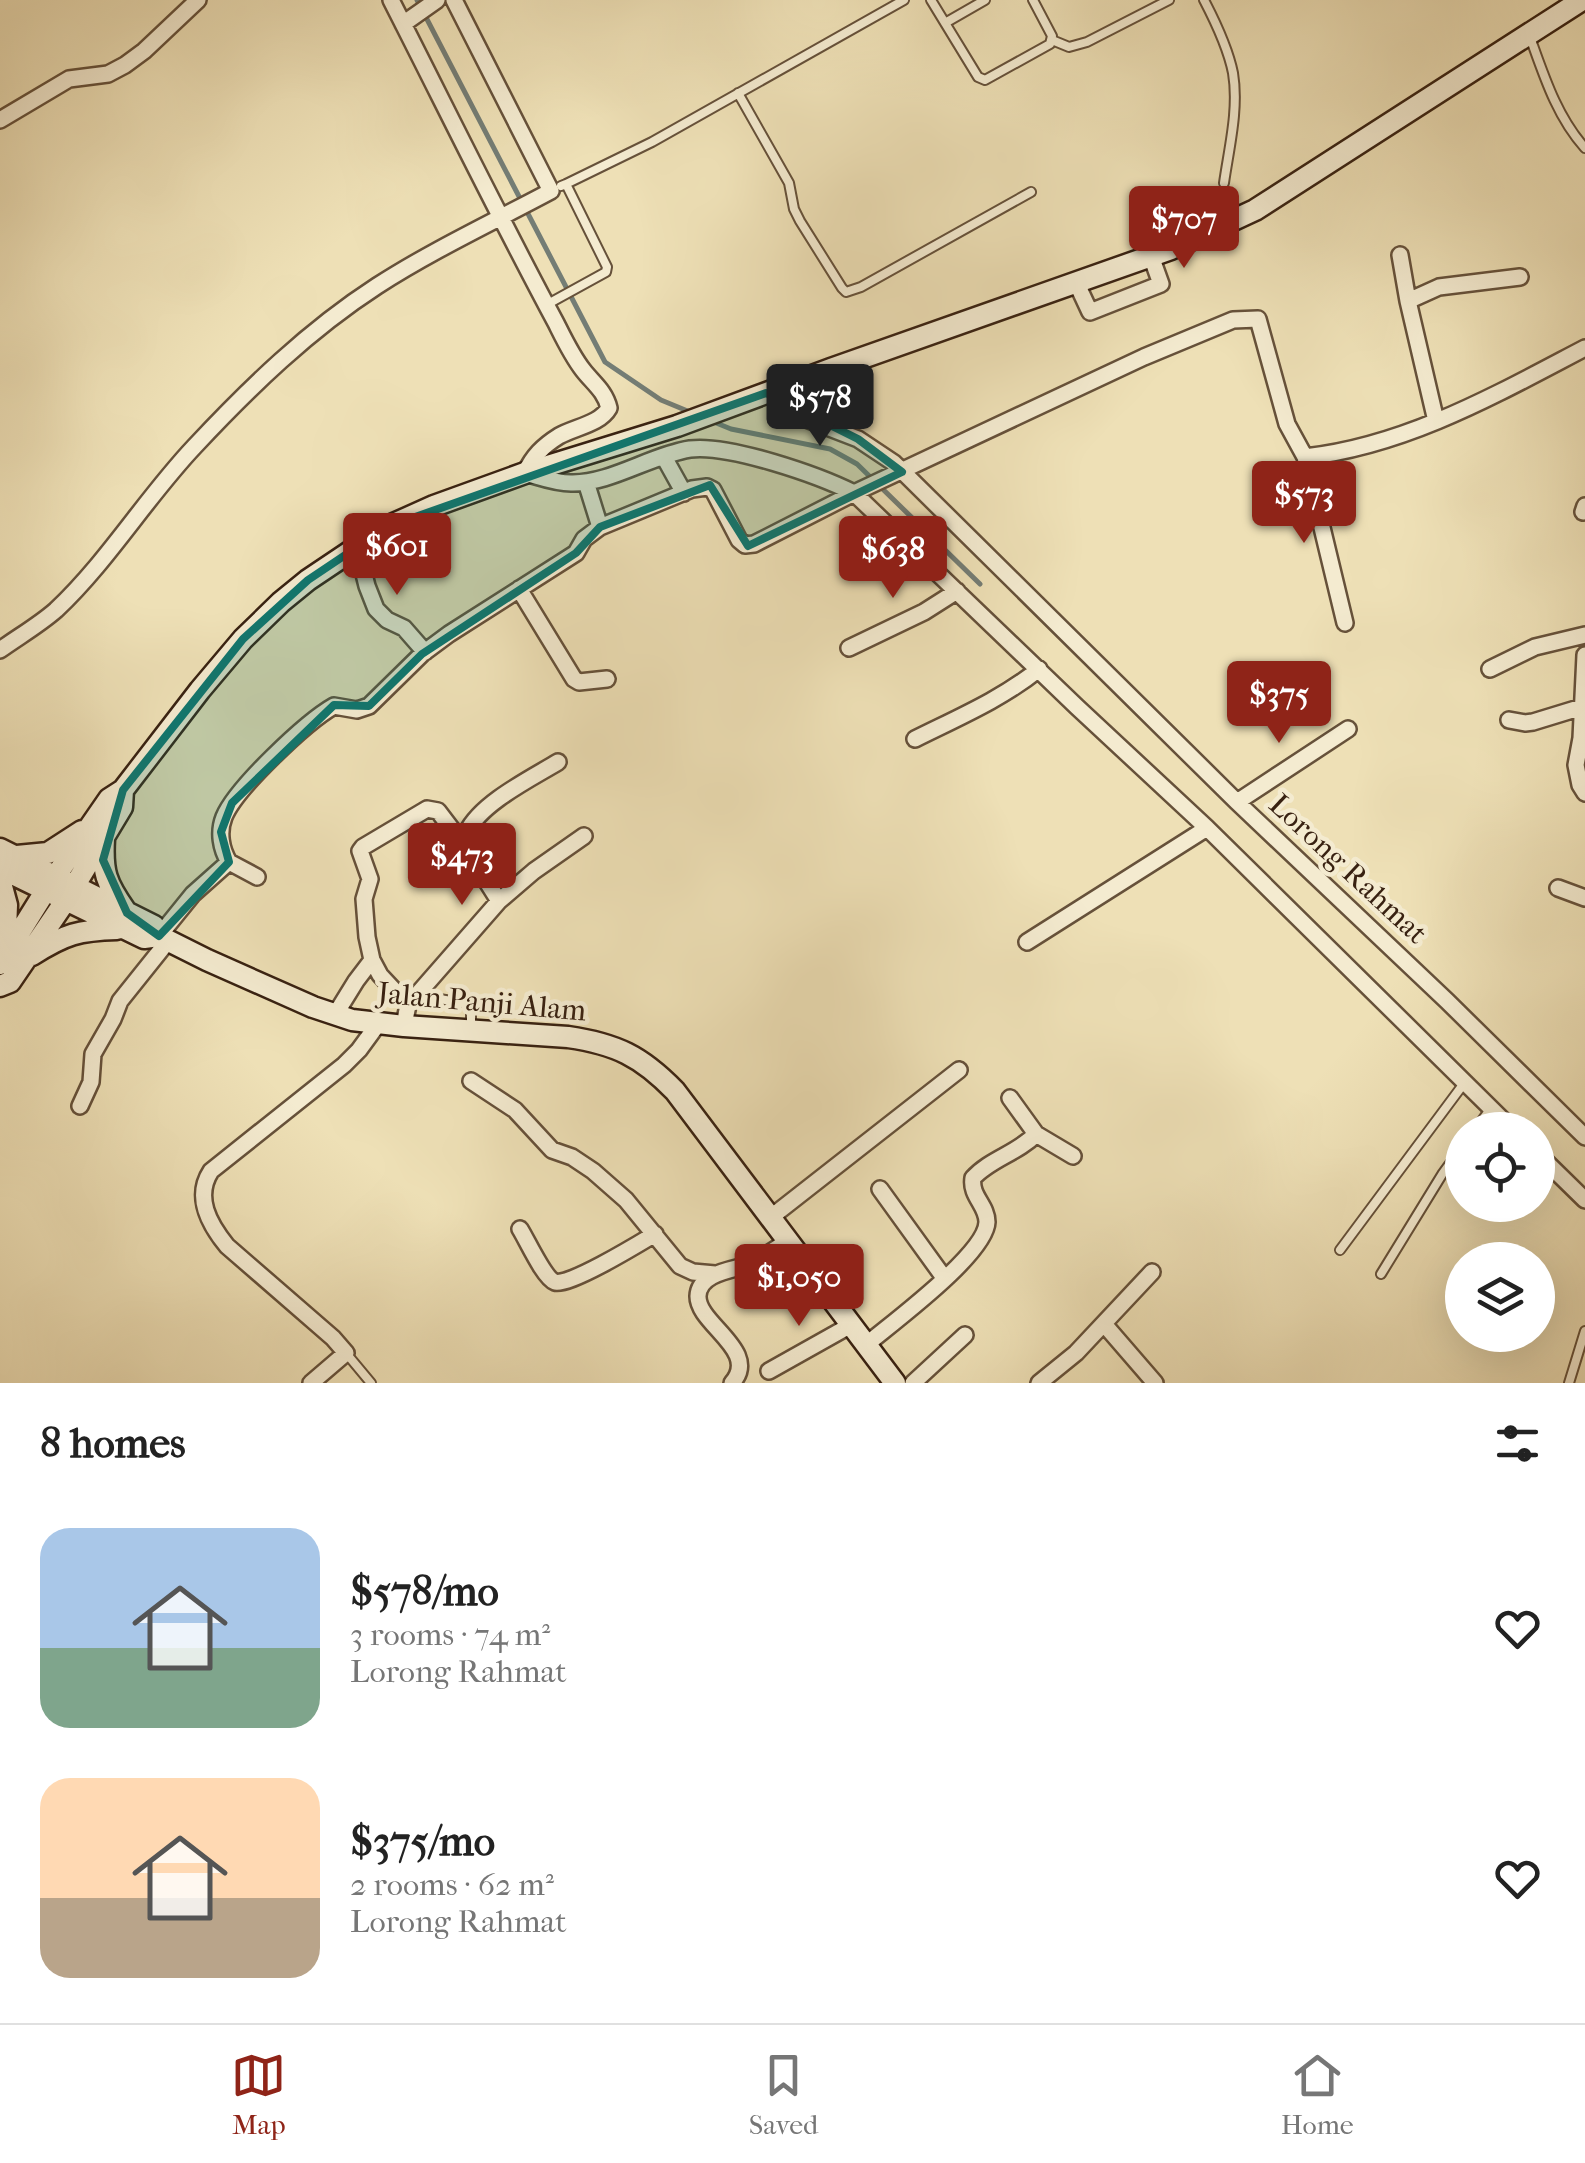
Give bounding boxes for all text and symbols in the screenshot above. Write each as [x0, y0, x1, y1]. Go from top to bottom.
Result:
pin: $707 [1125, 186, 1243, 271]
text: $707 [1151, 200, 1217, 237]
pin: $578 [761, 364, 879, 449]
text: $578 [789, 378, 851, 415]
pin: $573 [1245, 461, 1363, 546]
text: $573 [1274, 475, 1334, 512]
pin: $601 [338, 513, 456, 598]
pin: $638 [834, 516, 952, 601]
text: $601 [365, 527, 429, 564]
text: $638 [861, 530, 925, 567]
pin: $375 [1220, 661, 1338, 746]
text: $375 [1249, 675, 1309, 712]
street label: Lorong Rahmat [1262, 787, 1434, 951]
pin: $473 [403, 823, 521, 908]
text: $473 [430, 837, 494, 874]
street label: Jalan Panji Alam [374, 975, 588, 1029]
map controls [1445, 1112, 1555, 1352]
button: locate [1445, 1112, 1555, 1222]
button: layers [1445, 1242, 1555, 1352]
pin: $1,050 [718, 1244, 880, 1329]
text: $1,050 [757, 1258, 841, 1295]
icon: filters [1490, 1416, 1545, 1471]
text: 8 homes [40, 1419, 186, 1468]
text: $578/mo [350, 1567, 499, 1616]
icon: home [120, 1568, 240, 1688]
icon: heart [1490, 1601, 1545, 1656]
text: 3 rooms · 74 m² [350, 1616, 550, 1653]
text: Lorong Rahmat [350, 1653, 567, 1690]
text: $375/mo [350, 1817, 495, 1866]
icon: home [120, 1818, 240, 1938]
icon: heart [1490, 1851, 1545, 1906]
text: 2 rooms · 62 m² [350, 1866, 554, 1903]
text: Lorong Rahmat [350, 1903, 567, 1940]
tab: Map [231, 2048, 286, 2141]
tab: Saved [749, 2048, 818, 2141]
tab: Home [1281, 2048, 1354, 2141]

